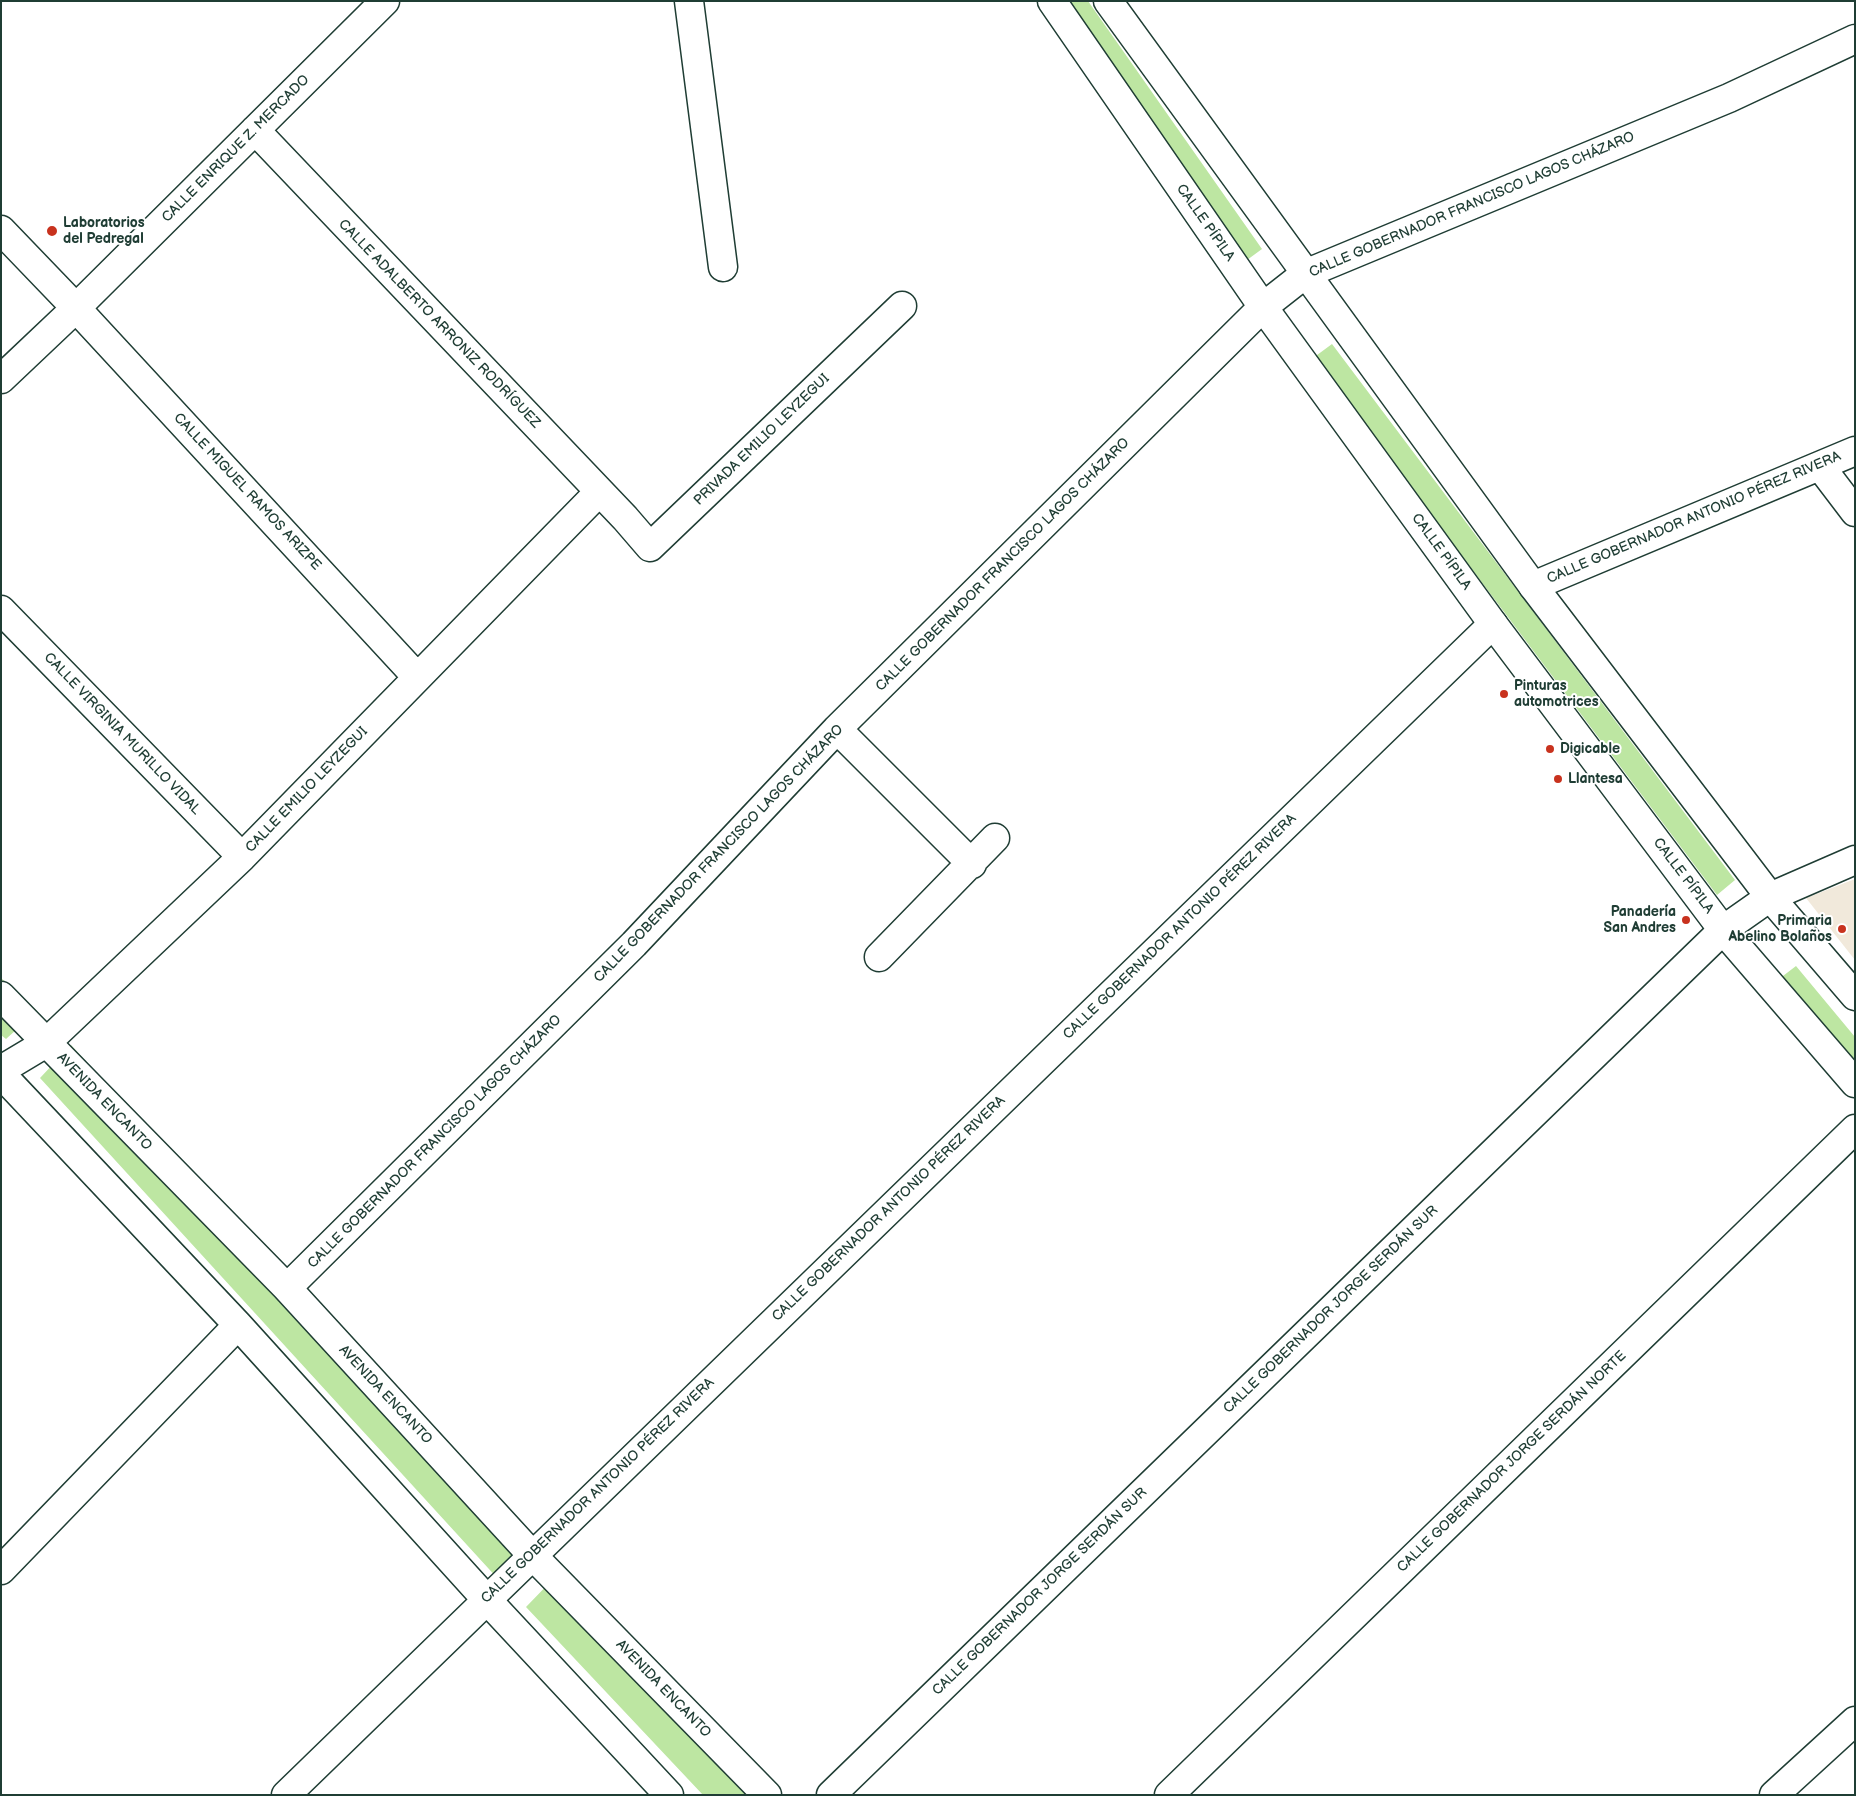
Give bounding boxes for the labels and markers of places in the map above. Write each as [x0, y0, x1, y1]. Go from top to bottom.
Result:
place label: Laboratorios del Pedregal [63, 215, 145, 248]
marker: Laboratorios del Pedregal [45, 224, 59, 238]
place label: Pinturas automotrices [1514, 678, 1599, 710]
marker: Pinturas automotrices [1498, 688, 1510, 700]
place label: Digicable [1560, 741, 1620, 757]
marker: Digicable [1544, 743, 1556, 755]
place label: Llantesa [1568, 771, 1623, 787]
marker: Llantesa [1552, 773, 1564, 785]
place label: Panadería San Andres [1603, 904, 1676, 936]
place label: Primaria Abelino Bolaños [1729, 913, 1832, 946]
marker: Panadería San Andres [1680, 914, 1692, 926]
marker: Primaria Abelino Bolaños [1836, 923, 1848, 935]

